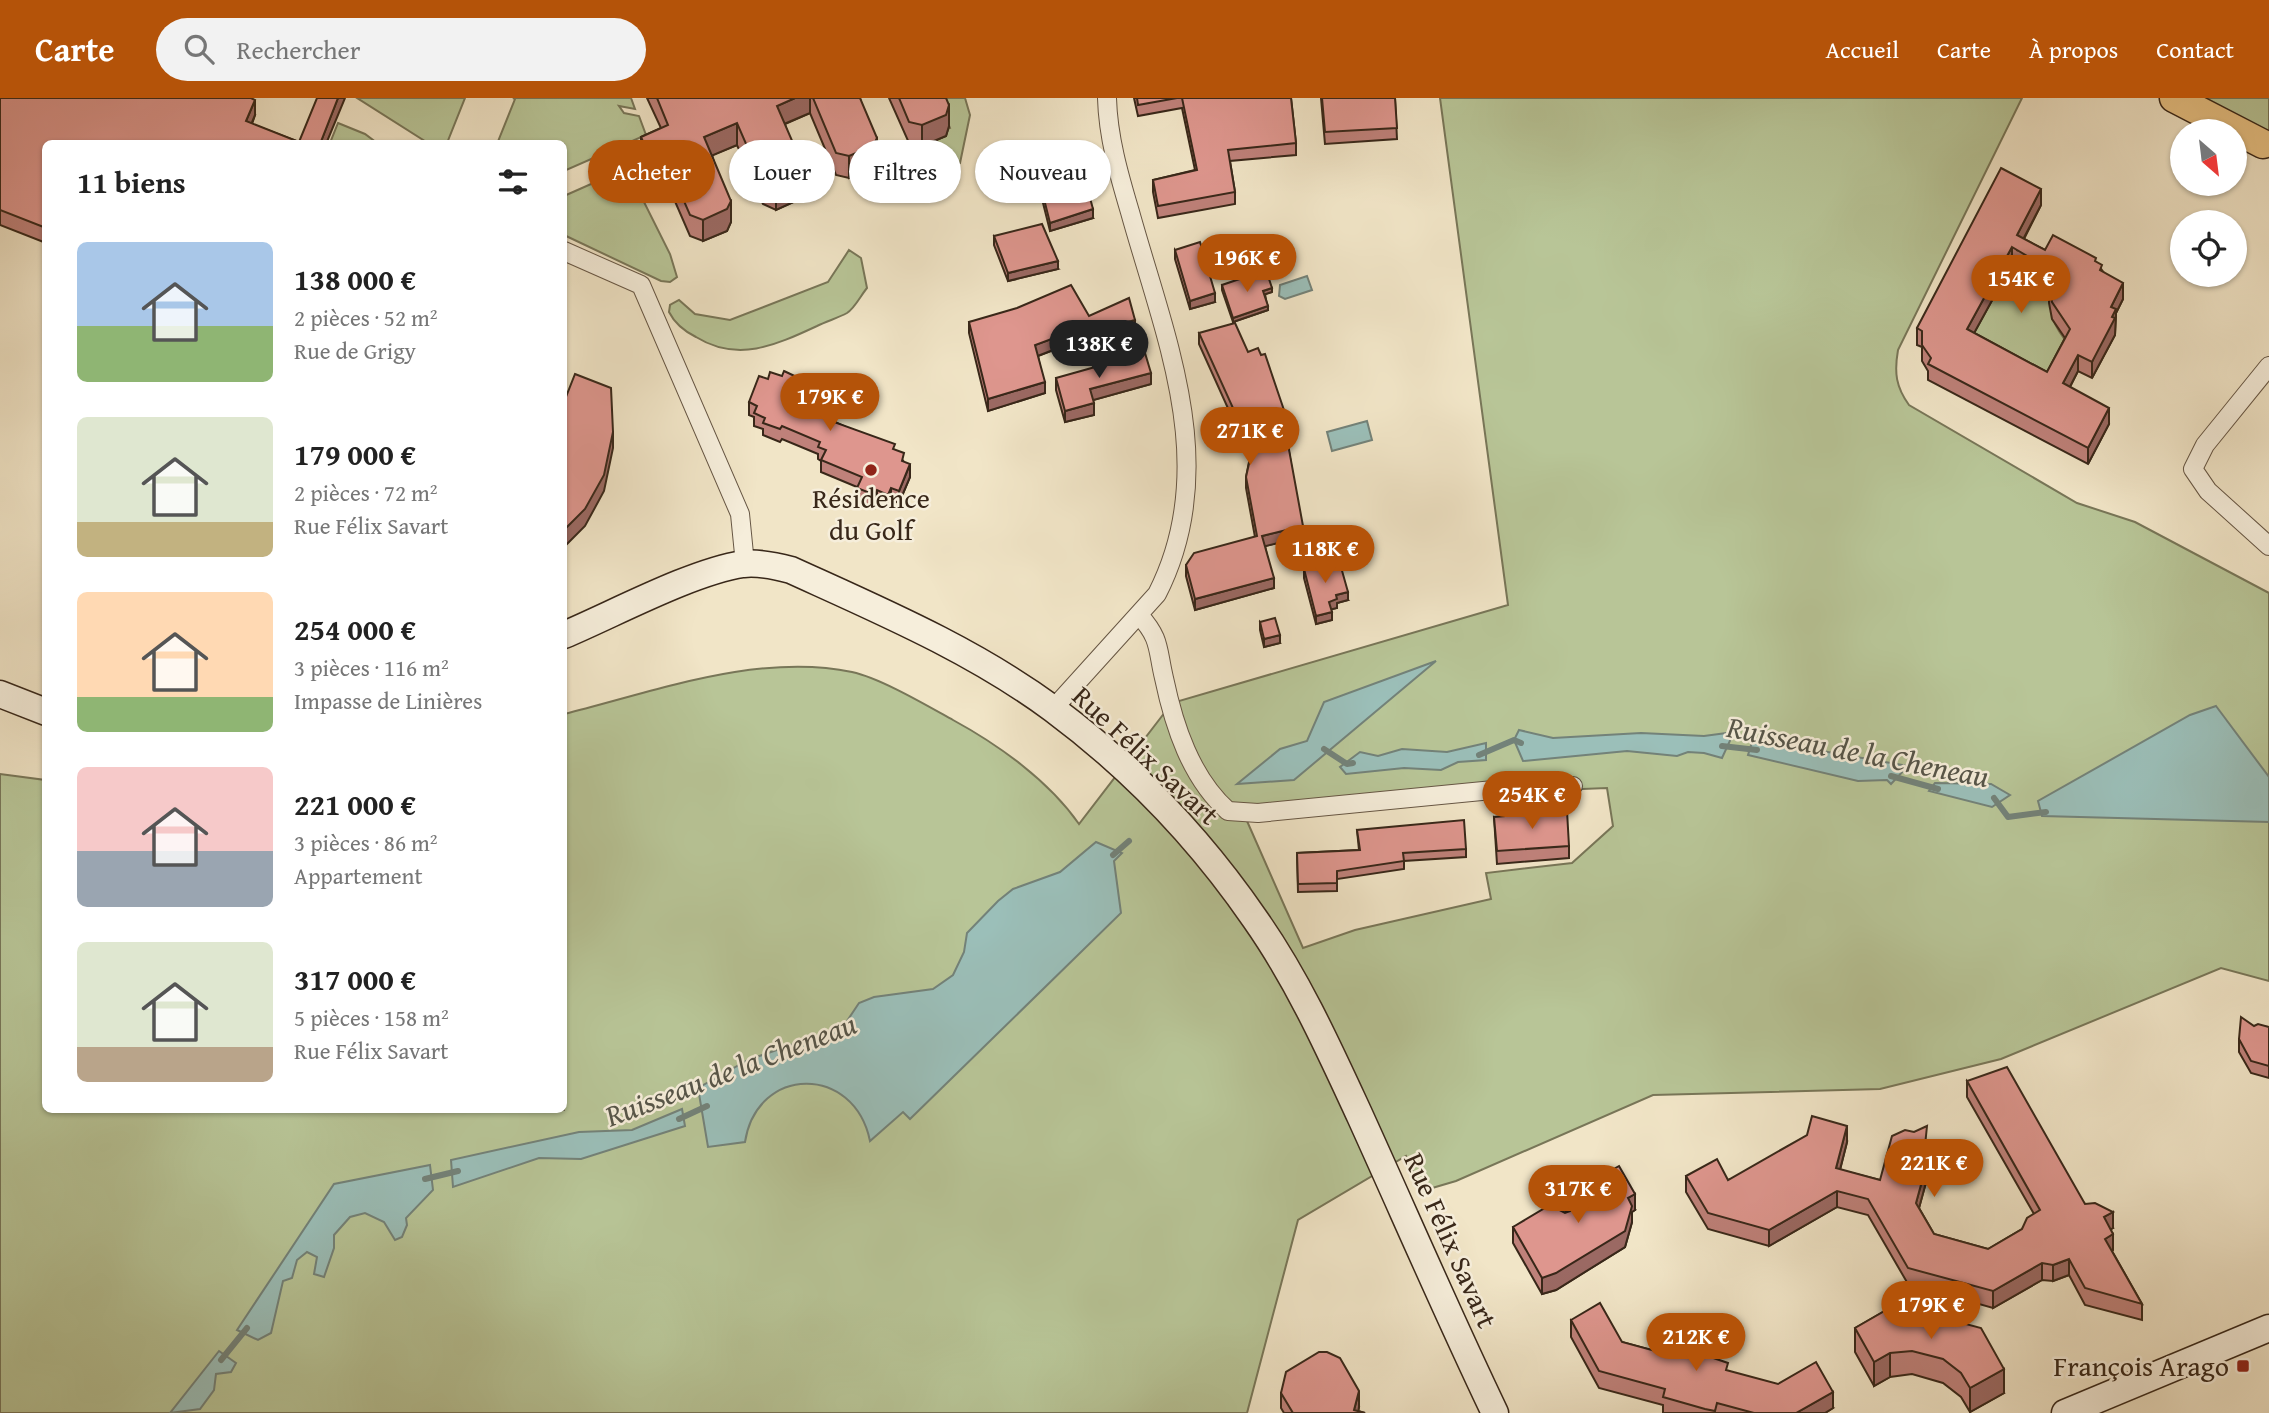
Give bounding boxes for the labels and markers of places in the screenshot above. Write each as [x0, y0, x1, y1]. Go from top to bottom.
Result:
pin: 196K € [1190, 234, 1304, 294]
pin: 154K € [1964, 256, 2078, 315]
pin: 138K € [1042, 320, 1156, 380]
pin: 179K € [773, 374, 887, 433]
pin: 271K € [1193, 408, 1307, 467]
marker: Résidence du Golf [863, 462, 879, 478]
place label: Résidence du Golf [812, 477, 930, 550]
pin: 118K € [1268, 526, 1382, 585]
pin: 254K € [1475, 772, 1589, 831]
pin: 221K € [1877, 1140, 1991, 1199]
pin: 317K € [1521, 1166, 1635, 1225]
pin: 179K € [1874, 1282, 1988, 1341]
pin: 212K € [1639, 1314, 1753, 1373]
place label: François Arago [2054, 1345, 2229, 1386]
marker: François Arago [2235, 1358, 2251, 1374]

